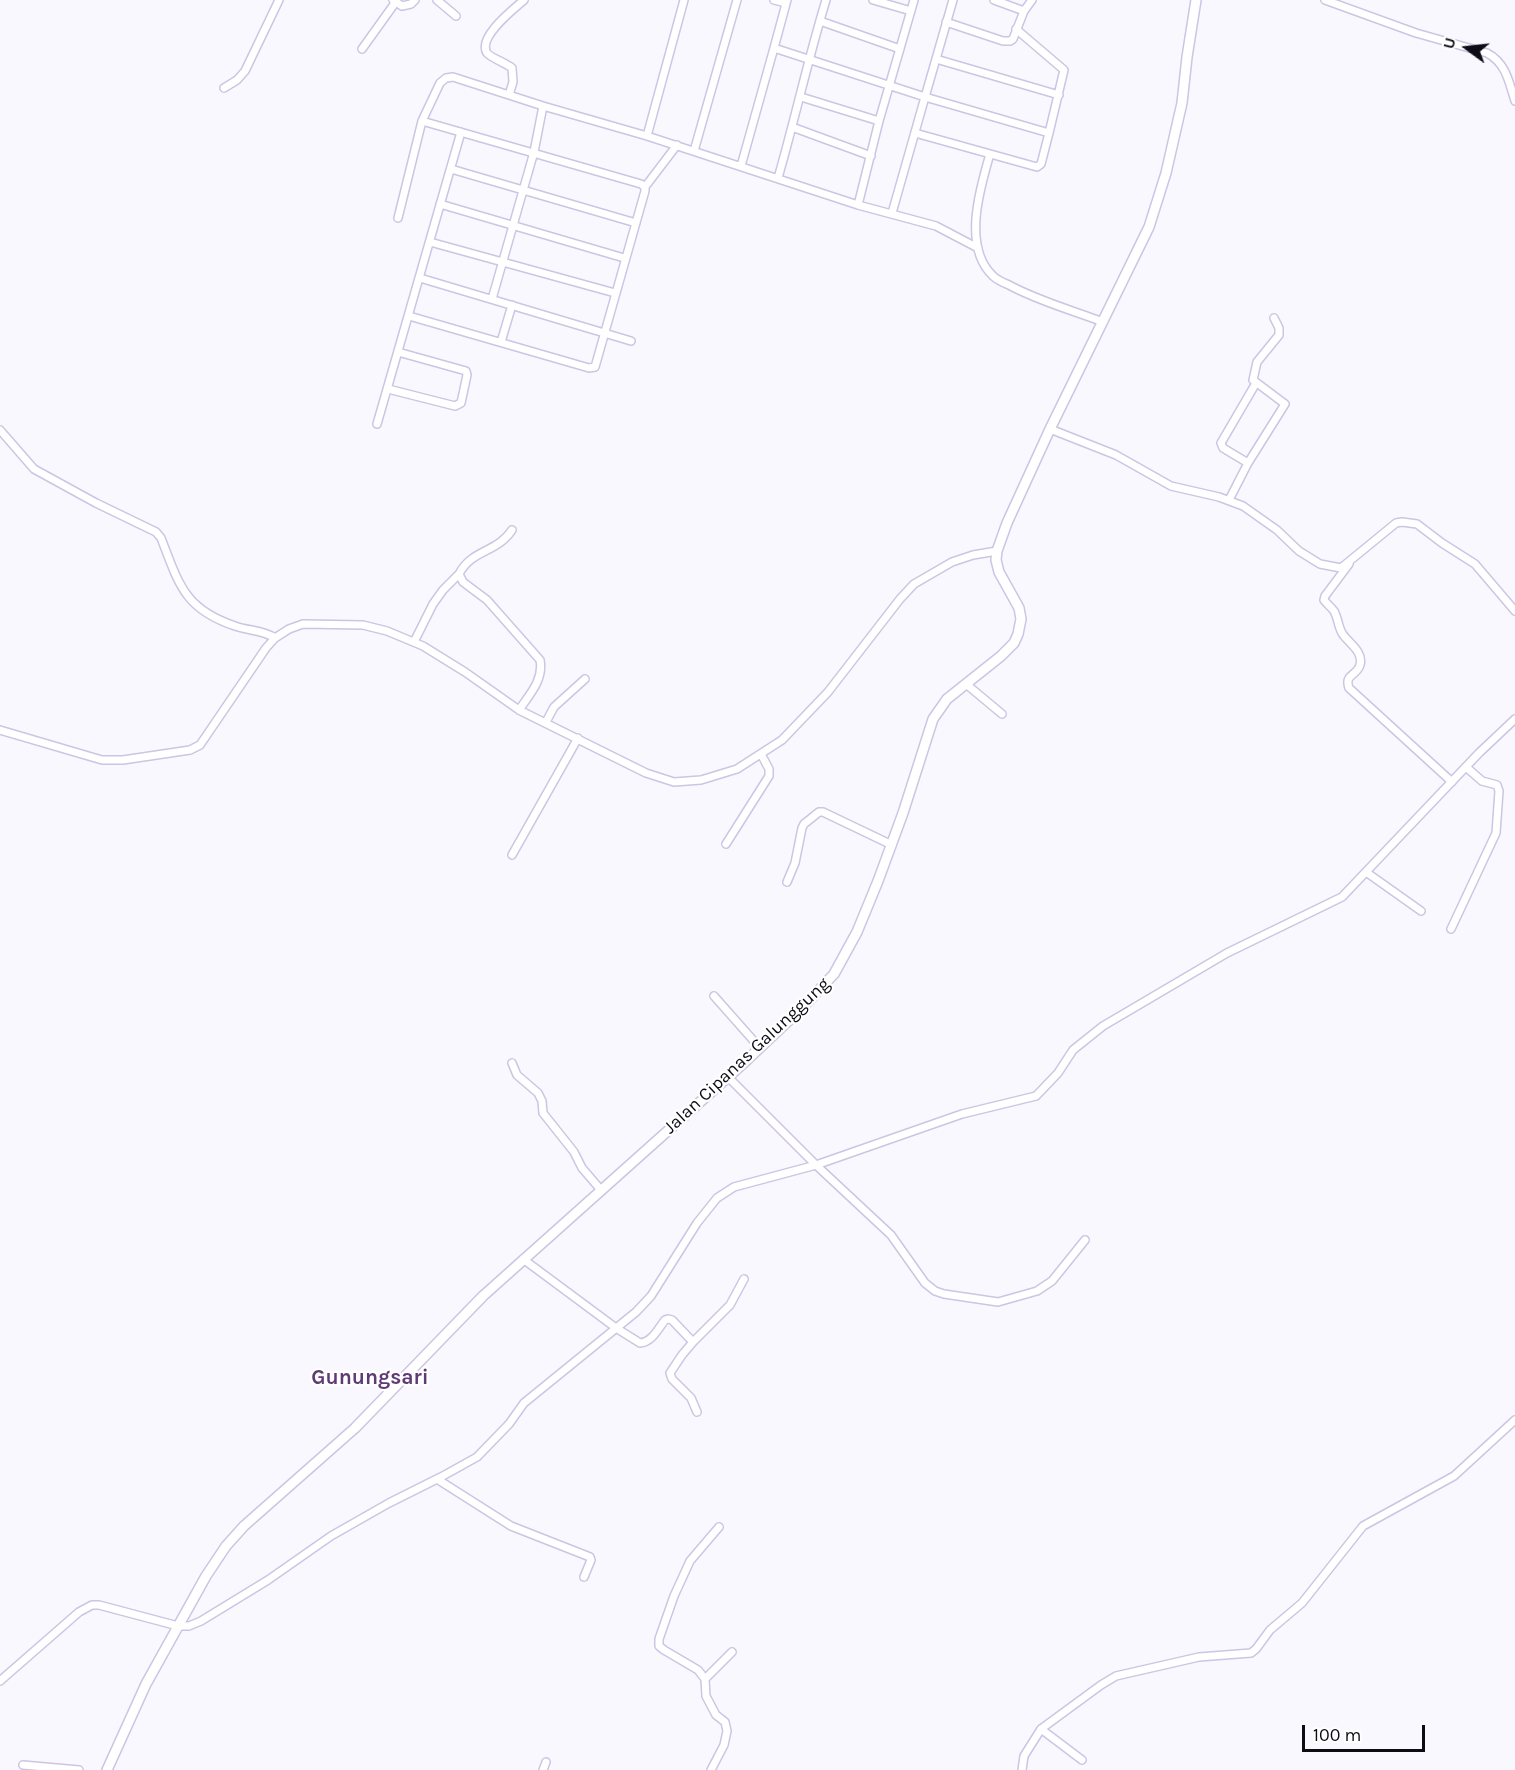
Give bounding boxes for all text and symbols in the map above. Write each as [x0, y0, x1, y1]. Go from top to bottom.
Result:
north arrow [1437, 18, 1497, 78]
text: U [1439, 35, 1460, 51]
street label: Jalan Cipanas Galunggung [659, 973, 835, 1139]
district label: Gunungsari [311, 1365, 429, 1391]
scale bar [1305, 1713, 1428, 1751]
text: 100 m [1313, 1724, 1361, 1746]

